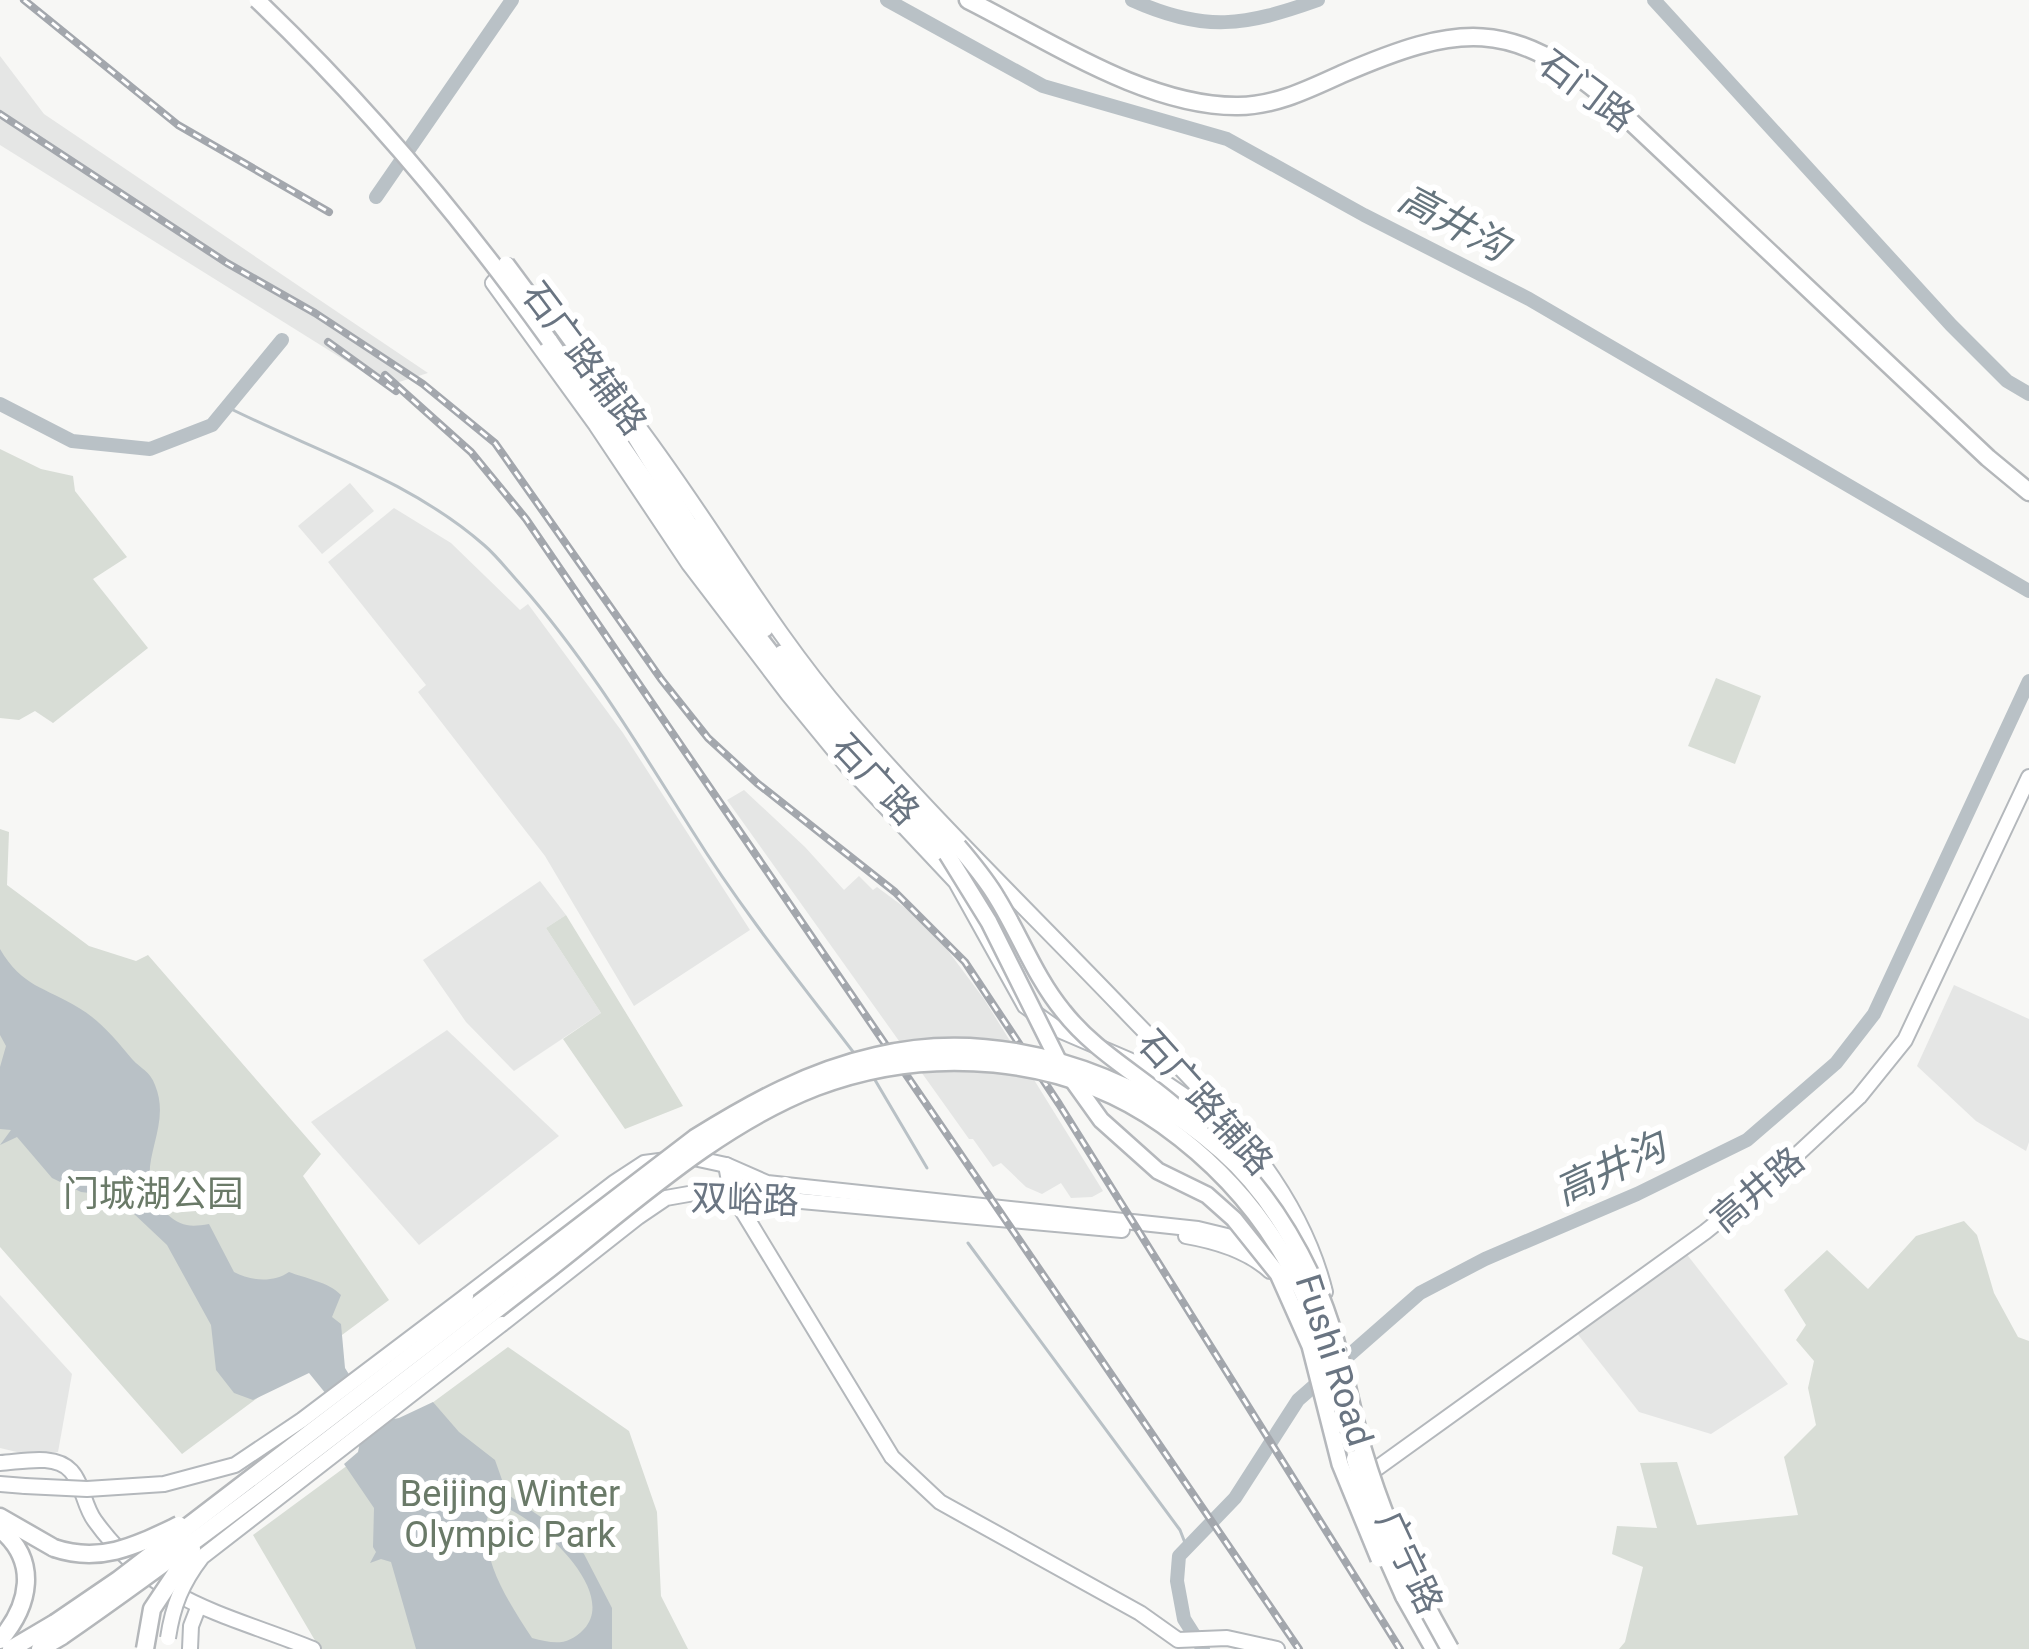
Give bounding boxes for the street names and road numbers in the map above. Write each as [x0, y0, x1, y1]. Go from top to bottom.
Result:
street label: 石门路 [1531, 42, 1642, 140]
street label: 石广路辅路 [513, 274, 655, 443]
street label: 石广路 [823, 726, 927, 834]
street label: 石广路辅路 [1129, 1022, 1281, 1184]
street label: 高井路 [1703, 1139, 1813, 1241]
street label: 双峪路 [690, 1177, 800, 1223]
street label: Fushi Road [1287, 1269, 1382, 1451]
street label: 广宁路 [1367, 1505, 1451, 1620]

